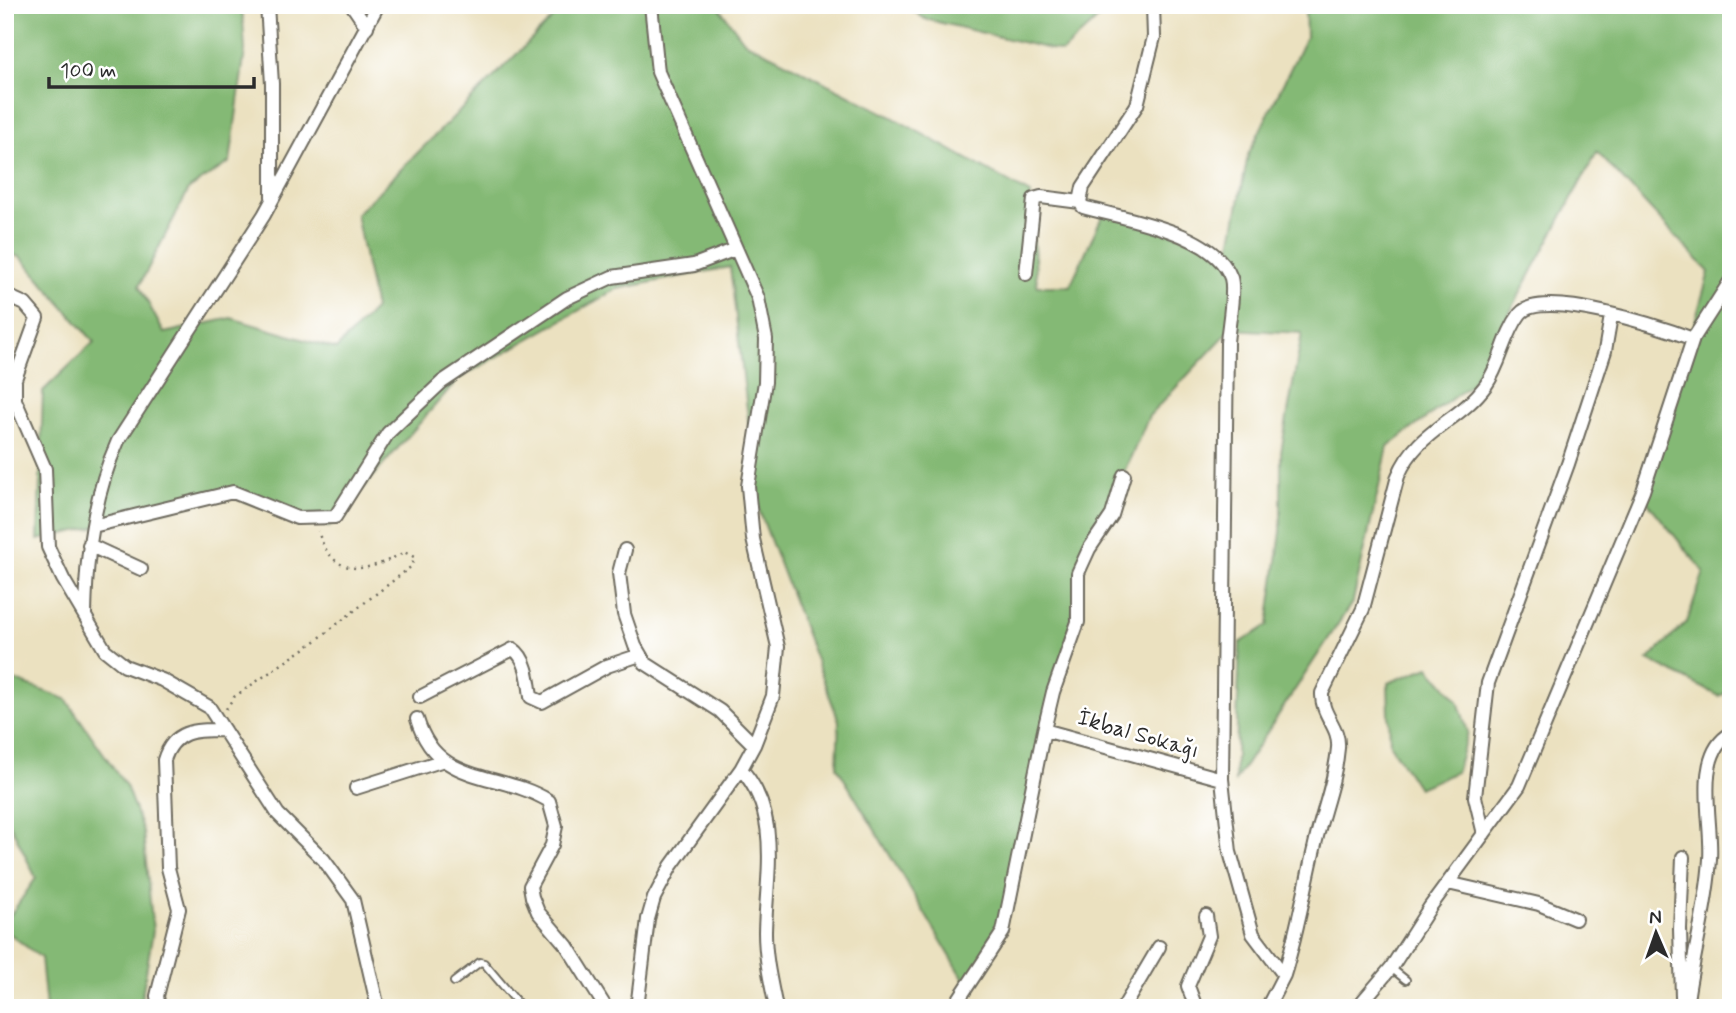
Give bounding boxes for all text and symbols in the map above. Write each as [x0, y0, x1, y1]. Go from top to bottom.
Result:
scale bar [49, 46, 254, 90]
text: 100 m [60, 57, 116, 85]
street label: İkbal Sokağı [1074, 703, 1202, 767]
north arrow [1620, 898, 1690, 968]
text: N [1649, 905, 1662, 930]

